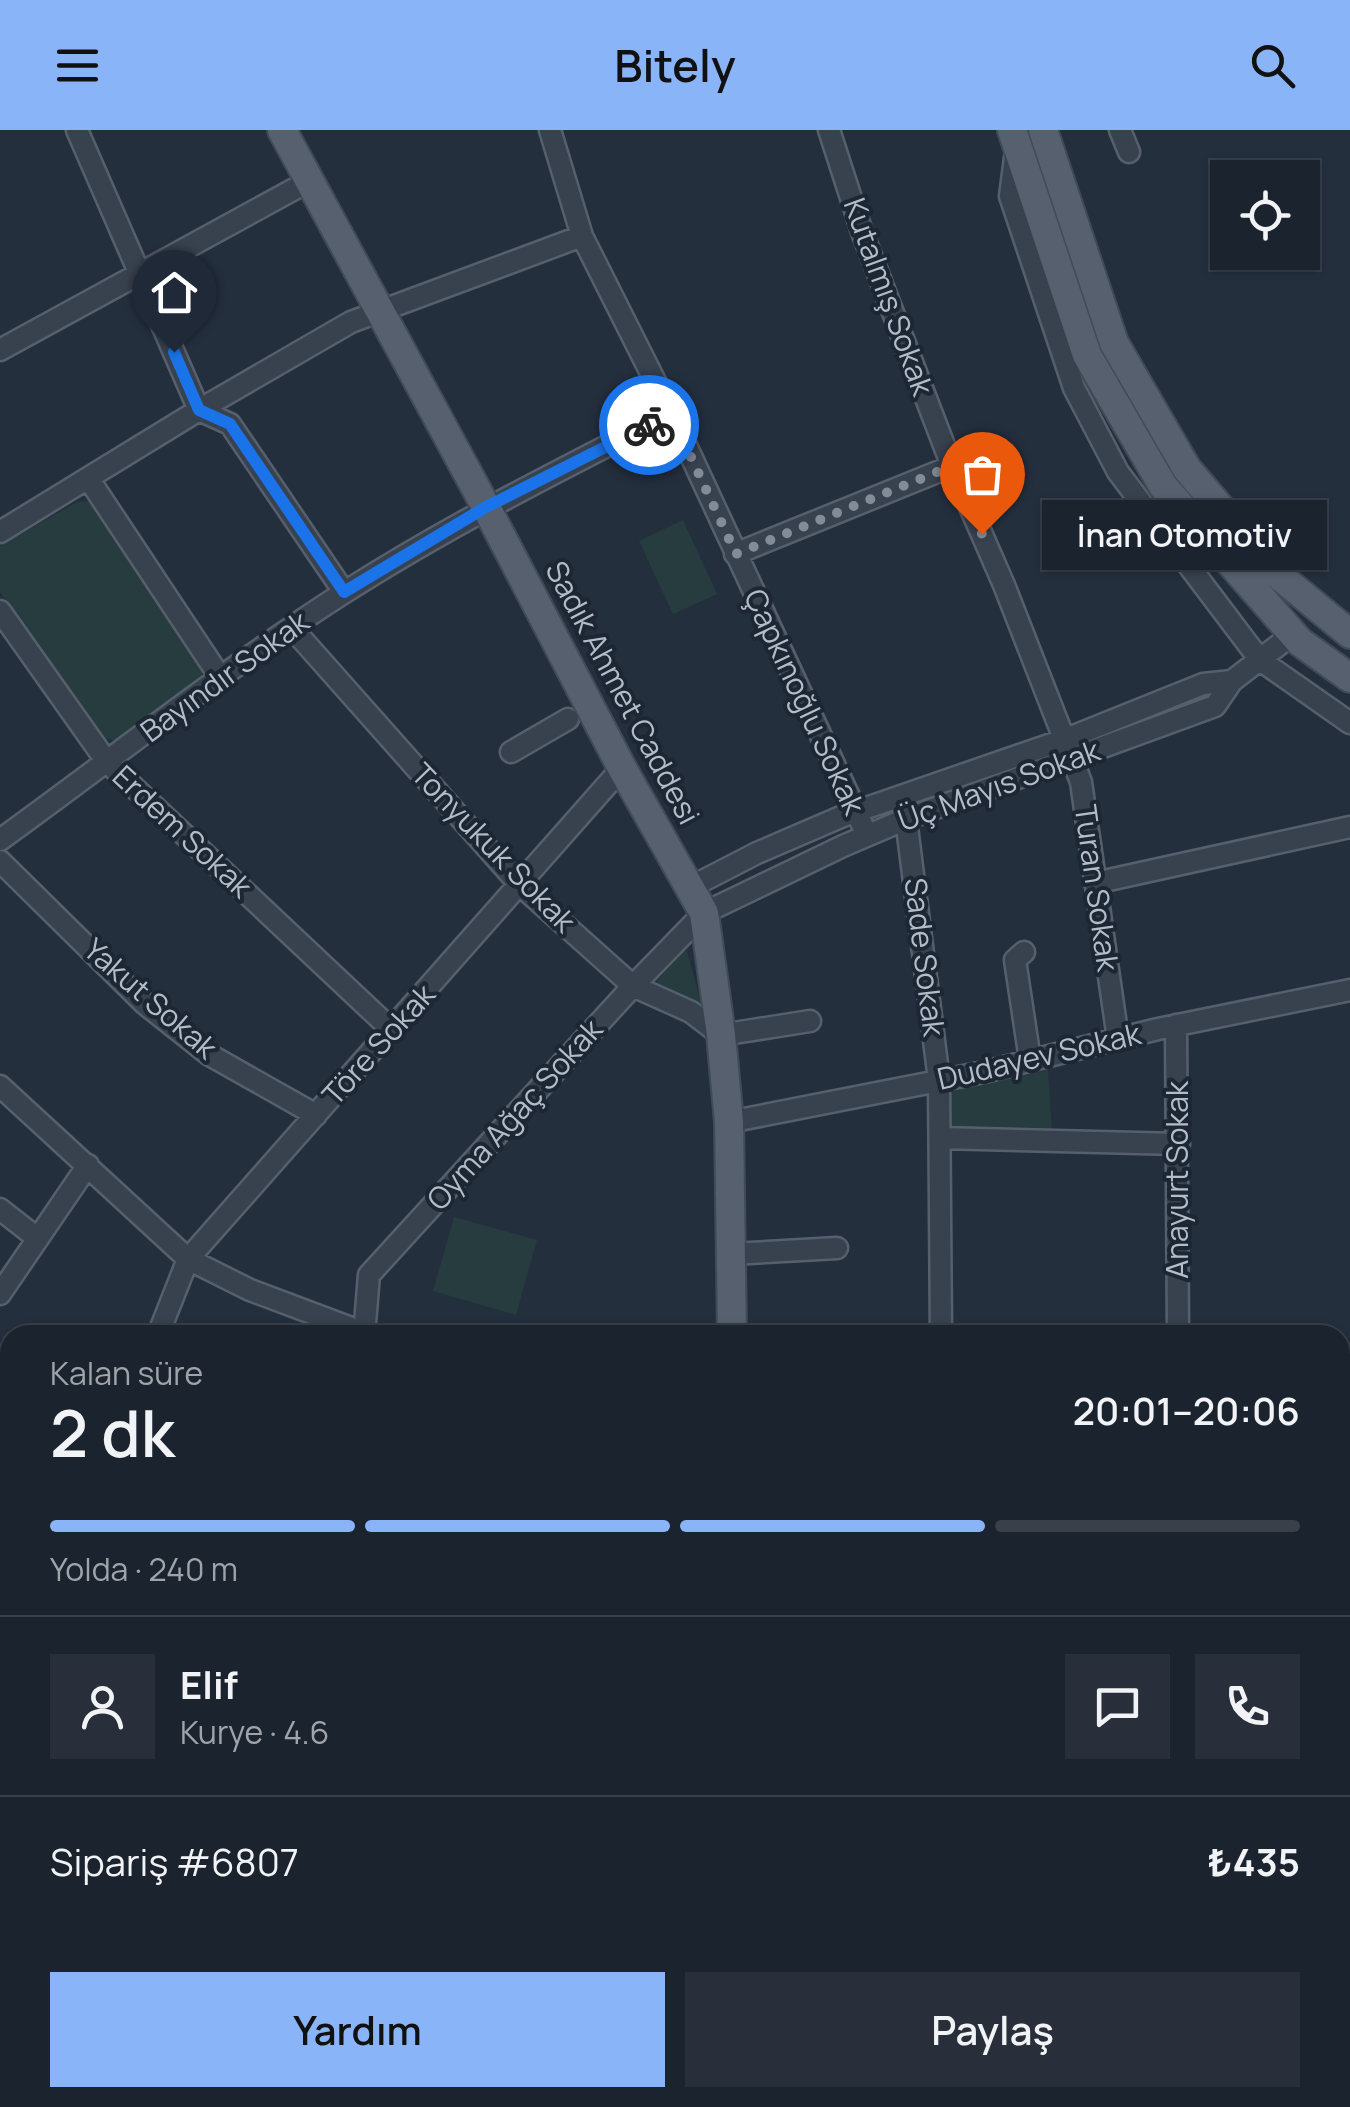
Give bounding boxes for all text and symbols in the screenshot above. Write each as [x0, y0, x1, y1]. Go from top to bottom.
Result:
text: Bitely [614, 34, 736, 96]
icon: menu [50, 38, 105, 93]
icon: search [1245, 38, 1300, 93]
map controls [1210, 160, 1320, 270]
button: locate [1210, 160, 1320, 270]
street label: Kutalmış Sokak [835, 192, 944, 402]
pin [132, 250, 217, 353]
icon: home [147, 265, 202, 320]
courier [599, 375, 699, 475]
icon: bike [622, 398, 677, 453]
pin [940, 432, 1025, 535]
icon: bag [955, 447, 1010, 502]
callout: İnan Otomotiv [1042, 499, 1327, 569]
text: İnan Otomotiv [1077, 513, 1292, 557]
street label: Sadık Ahmet Caddesi [537, 554, 710, 831]
street label: Çapkınoğlu Sokak [735, 582, 876, 822]
street label: Bayındır Sokak [132, 600, 318, 751]
street label: Üç Mayıs Sokak [892, 729, 1106, 840]
street label: Tonyukuk Sokak [403, 753, 586, 941]
street label: Erdem Sokak [104, 756, 262, 907]
street label: Turan Sokak [1066, 802, 1130, 975]
street label: Sade Sokak [895, 875, 956, 1039]
street label: Yakut Sokak [76, 928, 227, 1068]
street label: Töre Sokak [312, 974, 444, 1113]
street label: Oyma Ağaç Sokak [417, 1009, 612, 1219]
street label: Dudayev Sokak [933, 1012, 1145, 1099]
street label: Anayurt Sokak [1156, 1080, 1197, 1279]
text: Kalan süre [50, 1351, 203, 1395]
text: 20:01–20:06 [1073, 1384, 1300, 1436]
text: 2 dk [50, 1388, 175, 1477]
text: Yolda · 240 m [50, 1547, 238, 1591]
button: person [50, 1654, 155, 1759]
button: chat [1065, 1654, 1170, 1759]
button: phone [1195, 1654, 1300, 1759]
text: Elif [180, 1658, 238, 1710]
text: Kurye · 4.6 [180, 1710, 329, 1754]
text: Sipariş #6807 [50, 1835, 299, 1887]
text: ₺435 [1207, 1835, 1300, 1887]
button: Yardım [50, 1972, 665, 2087]
button: Paylaş [685, 1972, 1300, 2087]

